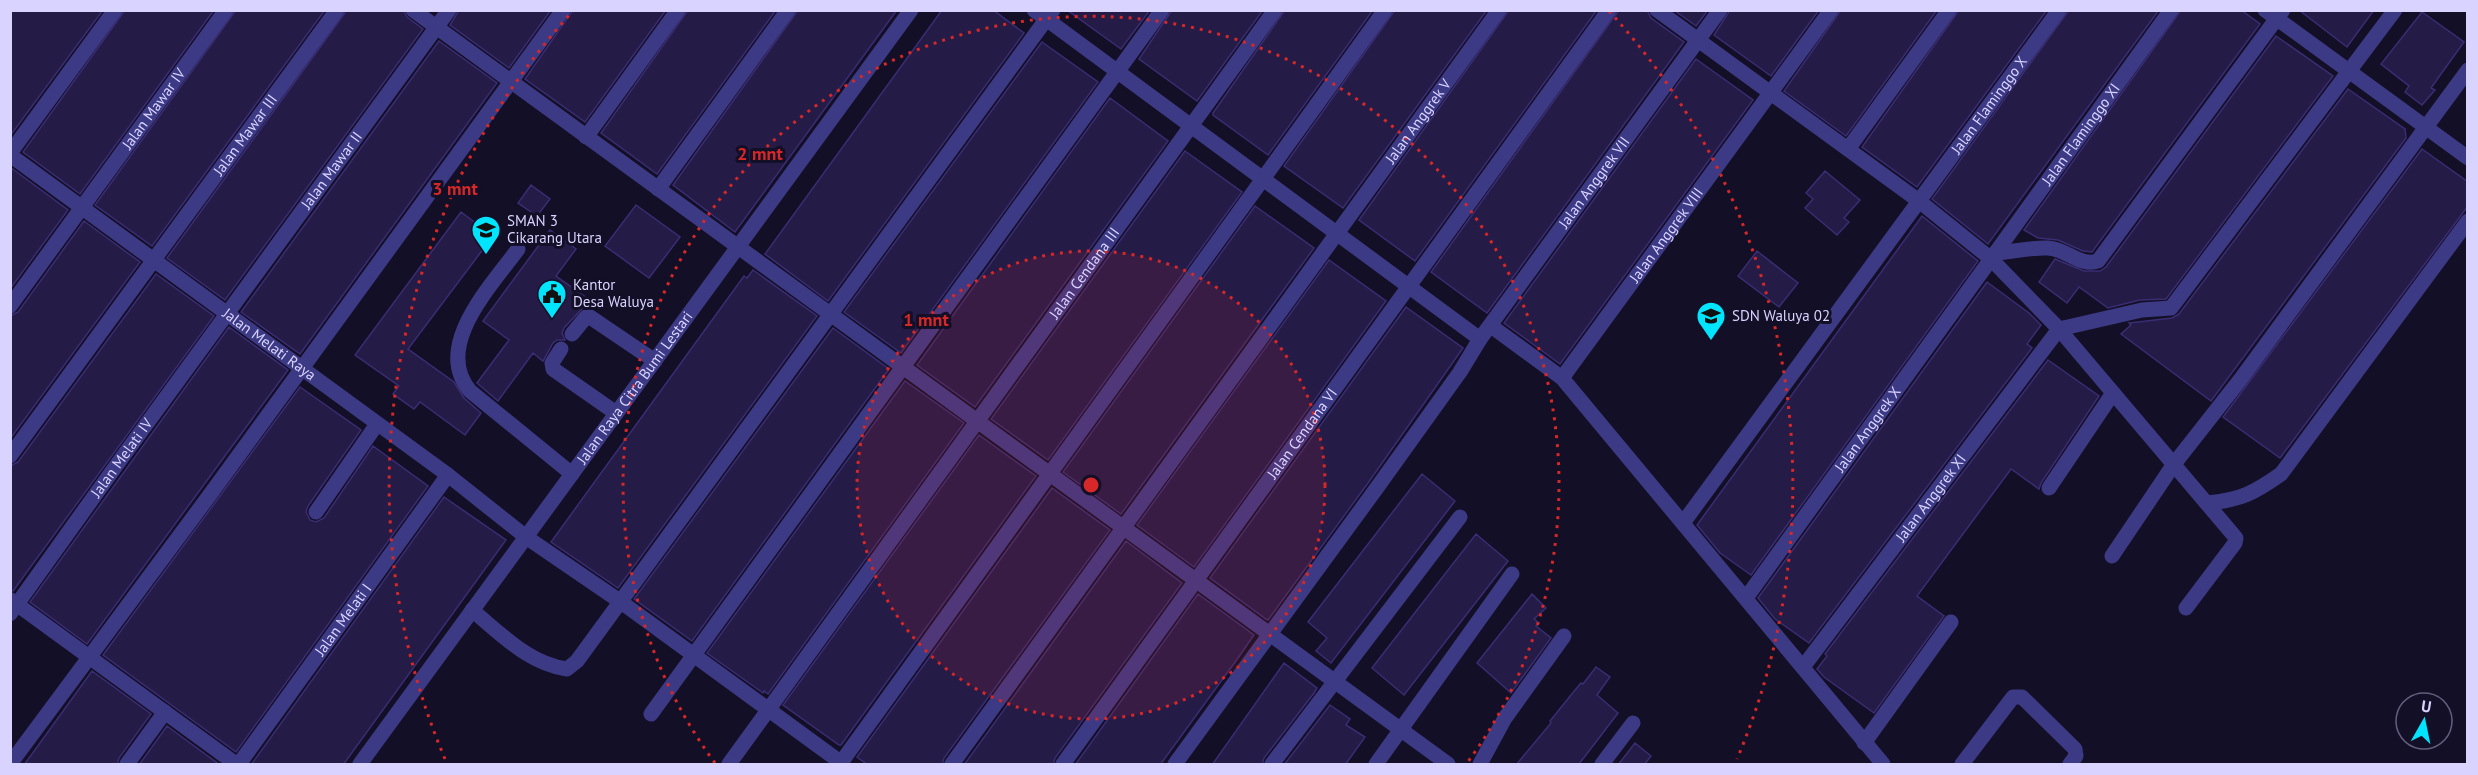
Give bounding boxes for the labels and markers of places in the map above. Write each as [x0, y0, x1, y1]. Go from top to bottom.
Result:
place label: SMAN 3 Cikarang Utara [507, 211, 602, 247]
school or university icon: SMAN 3 Cikarang Utara [470, 214, 502, 256]
place label: Kantor Desa Waluya [573, 275, 654, 311]
public building icon: Kantor Desa Waluya [536, 278, 568, 320]
school or university icon: SDN Waluya 02 [1695, 300, 1727, 342]
place label: SDN Waluya 02 [1732, 306, 1830, 325]
centre of rings [1081, 475, 1101, 495]

